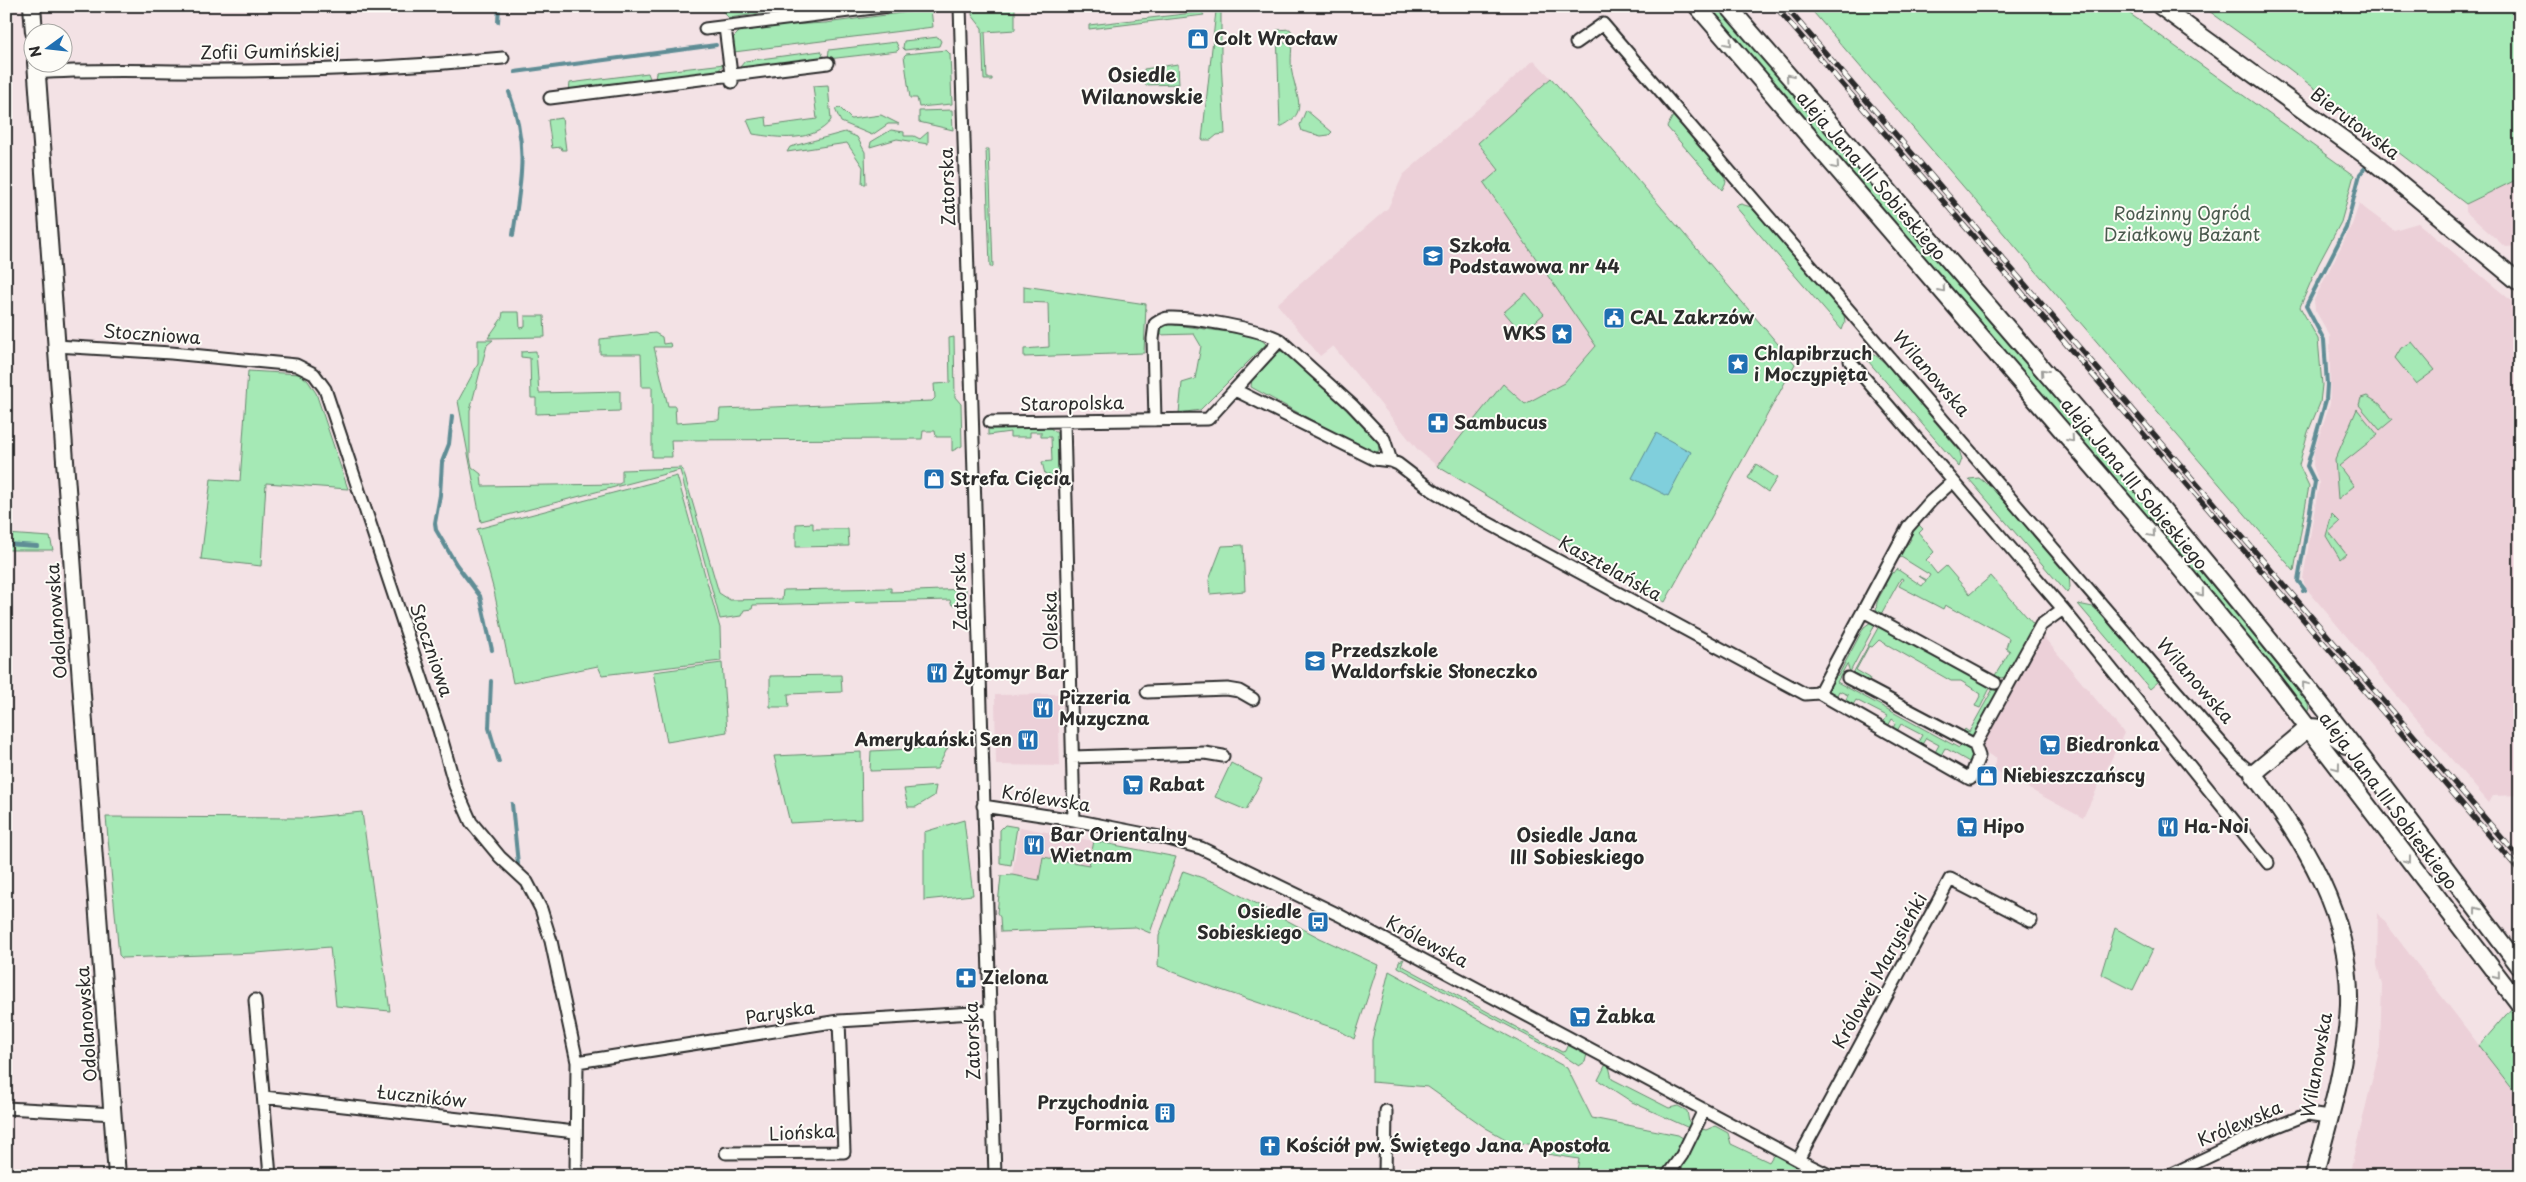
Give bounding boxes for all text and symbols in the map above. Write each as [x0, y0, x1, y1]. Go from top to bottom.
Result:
north arrow [22, 22, 72, 72]
place label: Colt Wrocław [1214, 24, 1338, 51]
shop icon: Colt Wrocław [1186, 27, 1210, 51]
street label: Zofii Gumińskiej [200, 36, 340, 65]
one-way arrow [1724, 38, 1733, 47]
text: N [23, 43, 47, 60]
district label: Osiedle Wilanowskie [1081, 60, 1203, 110]
one-way arrow [1786, 73, 1795, 82]
street label: Bierutowska [2305, 80, 2407, 166]
street label: aleja Jana III Sobieskiego [1791, 84, 1953, 266]
street label: Zatorska [932, 147, 961, 227]
one-way arrow [1830, 160, 1838, 169]
park label: Rodzinny Ogród Działkowy Bażant [2104, 199, 2260, 247]
place label: Szkoła Podstawowa nr 44 [1449, 231, 1620, 279]
school or university icon: Szkoła Podstawowa nr 44 [1421, 244, 1445, 268]
one-way arrow [1936, 283, 1945, 292]
place label: CAL Zakrzów [1630, 303, 1755, 330]
public building icon: CAL Zakrzów [1602, 306, 1626, 330]
street label: Stoczniowa [103, 317, 202, 350]
place label: WKS [1503, 319, 1546, 346]
place icon: WKS [1550, 322, 1574, 346]
street label: Wilanowska [1887, 324, 1978, 423]
place label: Chlapibrzuch i Moczypięta [1754, 339, 1872, 387]
place icon: Chlapibrzuch i Moczypięta [1726, 352, 1750, 376]
one-way arrow [2040, 369, 2049, 378]
street label: Staropolska [1020, 388, 1125, 417]
street label: aleja Jana III Sobieskiego [2055, 391, 2215, 575]
place label: Sambucus [1454, 408, 1547, 435]
pharmacy icon: Sambucus [1426, 411, 1450, 435]
one-way arrow [2065, 433, 2074, 442]
place label: Strefa Cięcia [950, 464, 1072, 491]
shop icon: Strefa Cięcia [922, 467, 946, 491]
street label: Kasztelańska [1554, 528, 1668, 608]
one-way arrow [2146, 529, 2155, 538]
street label: Zatorska [944, 552, 973, 632]
street label: Odolanowska [38, 561, 73, 680]
one-way arrow [2195, 588, 2204, 597]
street label: Oleska [1035, 591, 1064, 651]
street label: Stoczniowa [404, 599, 461, 701]
street label: Wilanowska [2151, 631, 2242, 730]
place label: Przedszkole Waldorfskie Słoneczko [1331, 636, 1538, 684]
school or university icon: Przedszkole Waldorfskie Słoneczko [1303, 649, 1327, 673]
place label: Żytomyr Bar [953, 658, 1070, 685]
restaurant icon: Żytomyr Bar [925, 661, 949, 685]
one-way arrow [2303, 682, 2311, 691]
place label: Pizzeria Muzyczna [1059, 683, 1150, 731]
restaurant icon: Pizzeria Muzyczna [1031, 696, 1055, 720]
street label: aleja Jana III Sobieskiego [2313, 705, 2465, 895]
place label: Amerykański Sen [854, 725, 1012, 752]
restaurant icon: Amerykański Sen [1016, 728, 1040, 752]
place label: Biedronka [2066, 730, 2160, 757]
supermarket icon: Biedronka [2038, 733, 2062, 757]
place label: Niebieszczańscy [2003, 761, 2145, 788]
one-way arrow [2331, 761, 2340, 771]
shop icon: Niebieszczańscy [1975, 764, 1999, 788]
place label: Rabat [1149, 770, 1205, 797]
supermarket icon: Rabat [1121, 773, 1145, 797]
street label: Królewska [1000, 777, 1093, 818]
place label: Hipo [1983, 812, 2025, 839]
place label: Ha-Noi [2184, 812, 2249, 839]
supermarket icon: Hipo [1955, 815, 1979, 839]
restaurant icon: Ha-Noi [2156, 815, 2180, 839]
place label: Bar Orientalny Wietnam [1050, 820, 1187, 868]
district label: Osiedle Jana III Sobieskiego [1510, 820, 1644, 870]
restaurant icon: Bar Orientalny Wietnam [1022, 833, 1046, 857]
one-way arrow [2402, 854, 2411, 864]
street label: Królowej Marysieńki [1825, 887, 1933, 1053]
place label: Osiedle Sobieskiego [1197, 897, 1302, 945]
one-way arrow [2474, 906, 2483, 916]
street label: Królewska [1382, 908, 1474, 974]
bus stop icon: Osiedle Sobieskiego [1306, 910, 1330, 934]
place label: Zielona [982, 963, 1048, 990]
street label: Odolanowska [68, 964, 103, 1083]
pharmacy icon: Zielona [954, 966, 978, 990]
one-way arrow [2491, 970, 2500, 979]
street label: Paryska [743, 993, 817, 1030]
street label: Zatorska [957, 1001, 986, 1081]
place label: Żabka [1596, 1002, 1655, 1029]
supermarket icon: Żabka [1568, 1005, 1592, 1029]
street label: Wilanowska [2293, 1009, 2338, 1119]
street label: Łuczników [375, 1077, 468, 1114]
place label: Przychodnia Formica [1037, 1088, 1150, 1136]
street label: Królewska [2193, 1092, 2287, 1153]
building icon: Przychodnia Formica [1153, 1101, 1177, 1125]
street label: Liońska [768, 1116, 837, 1147]
place label: Kościół pw. Świętego Jana Apostoła [1286, 1131, 1610, 1158]
church icon: Kościół pw. Świętego Jana Apostoła [1258, 1134, 1282, 1158]

